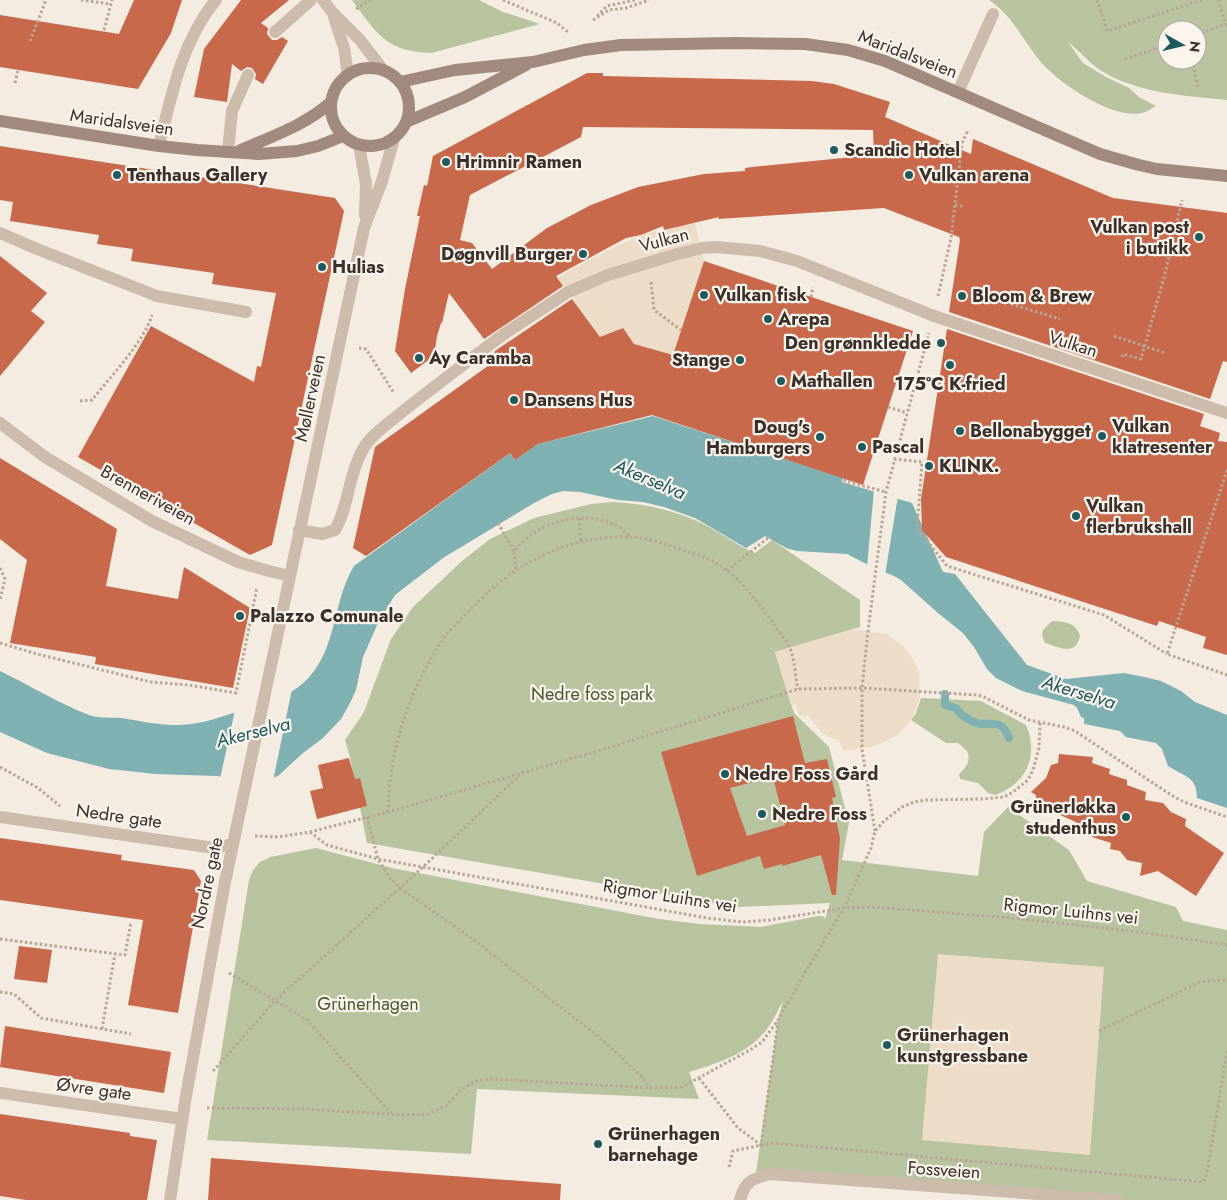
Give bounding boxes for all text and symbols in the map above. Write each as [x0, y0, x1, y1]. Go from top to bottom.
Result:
north arrow [1157, 20, 1207, 70]
street label: Maridalsveien [854, 23, 962, 85]
text: N [1184, 40, 1206, 54]
street label: Maridalsveien [68, 102, 176, 142]
place label: Scandic Hotel [844, 137, 960, 163]
marker: Scandic Hotel [828, 144, 840, 156]
place label: Hrimnir Ramen [456, 149, 582, 175]
marker: Hrimnir Ramen [440, 156, 452, 168]
place label: Tenthaus Gallery [127, 162, 268, 188]
place label: Vulkan arena [918, 162, 1029, 188]
marker: Tenthaus Gallery [111, 169, 123, 181]
marker: Vulkan arena [903, 169, 915, 181]
place label: Vulkan post i butikk [1089, 214, 1190, 261]
street label: Vulkan [636, 221, 692, 259]
marker: Vulkan post i butikk [1193, 231, 1205, 243]
place label: Døgnvill Burger [441, 241, 574, 267]
marker: Døgnvill Burger [577, 248, 589, 260]
place label: Hulias [332, 254, 384, 280]
marker: Hulias [316, 261, 328, 273]
place label: Vulkan fisk [713, 282, 807, 308]
place label: Bloom & Brew [972, 283, 1092, 309]
marker: Vulkan fisk [698, 289, 710, 301]
marker: Bloom & Brew [956, 290, 968, 302]
place label: Arepa [777, 306, 829, 332]
marker: Arepa [762, 313, 774, 325]
street label: Vulkan [1045, 324, 1101, 364]
place label: Den grønnkledde [785, 330, 931, 356]
marker: Den grønnkledde [935, 337, 947, 349]
place label: Ay Caramba [428, 345, 531, 371]
place label: Stange [672, 347, 730, 373]
street label: Møllerveien [288, 352, 332, 444]
marker: Ay Caramba [413, 352, 425, 364]
marker: Stange [734, 354, 746, 366]
marker: 175°C K-fried [944, 359, 956, 371]
place label: Mathallen [791, 368, 873, 394]
place label: 175°C K-fried [894, 371, 1006, 397]
marker: Mathallen [775, 375, 787, 387]
place label: Dansens Hus [524, 387, 632, 413]
marker: Dansens Hus [508, 394, 520, 406]
place label: Vulkan klatresenter [1111, 413, 1213, 460]
place label: Doug's Hamburgers [706, 414, 810, 461]
place label: Bellonabygget [970, 418, 1091, 444]
marker: Bellonabygget [954, 425, 966, 437]
marker: Vulkan klatresenter [1096, 430, 1108, 442]
marker: Doug's Hamburgers [814, 431, 826, 443]
place label: Pascal [872, 434, 924, 460]
marker: Pascal [856, 441, 868, 453]
water label: Akerselva [609, 451, 691, 506]
place label: KLINK. [939, 453, 1000, 479]
street label: Brenneriveien [96, 458, 200, 532]
marker: KLINK. [923, 460, 935, 472]
place label: Vulkan flerbrukshall [1085, 493, 1192, 540]
marker: Vulkan flerbrukshall [1070, 510, 1082, 522]
place label: Palazzo Comunale [250, 603, 404, 629]
marker: Palazzo Comunale [234, 610, 246, 622]
water label: Akerselva [1038, 668, 1120, 716]
park label: Nedre foss park [531, 681, 653, 707]
water label: Akerselva [212, 710, 293, 754]
place label: Nedre Foss Gård [735, 761, 878, 787]
marker: Nedre Foss Gård [719, 768, 731, 780]
place label: Grünerløkka studenthus [1010, 794, 1116, 841]
street label: Nedre gate [74, 797, 164, 835]
place label: Nedre Foss [772, 801, 867, 827]
marker: Nedre Foss [756, 808, 768, 820]
marker: Grünerløkka studenthus [1120, 811, 1132, 823]
street label: Nordre gate [185, 835, 229, 931]
street label: Rigmor Luihns vei [601, 873, 739, 919]
street label: Rigmor Luihns vei [1002, 891, 1140, 931]
park label: Grünerhagen [317, 991, 419, 1017]
place label: Grünerhagen kunstgressbane [897, 1022, 1028, 1069]
marker: Grünerhagen kunstgressbane [881, 1039, 893, 1051]
street label: Øvre gate [55, 1071, 133, 1107]
place label: Grünerhagen barnehage [608, 1121, 720, 1168]
marker: Grünerhagen barnehage [592, 1138, 604, 1150]
street label: Fossveien [907, 1154, 981, 1186]

